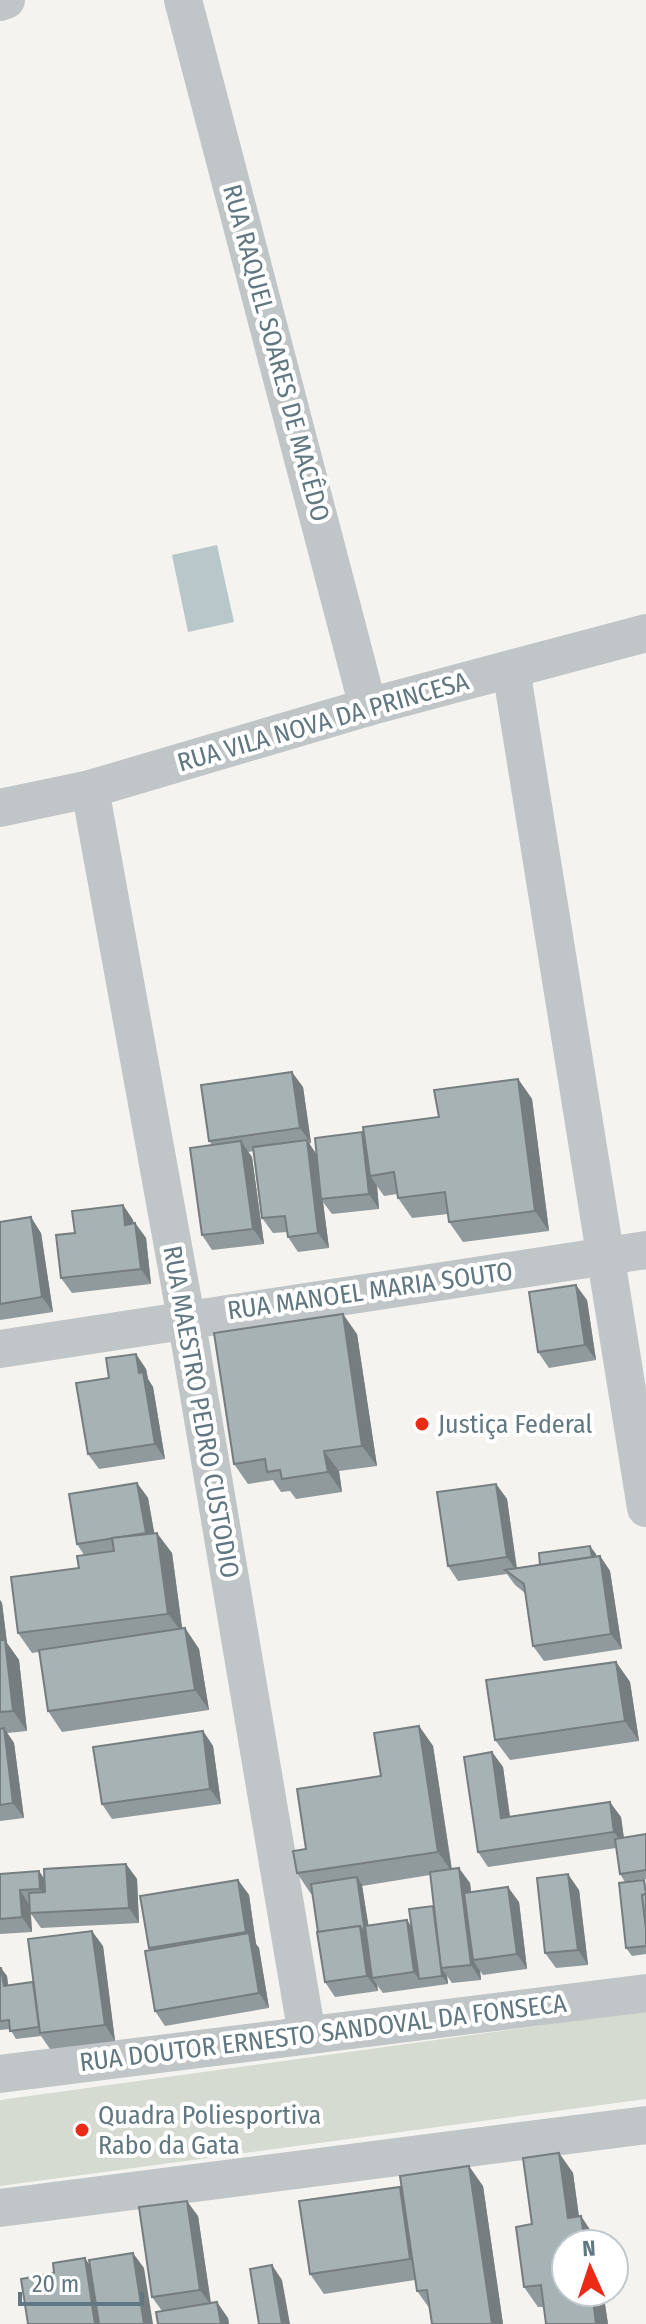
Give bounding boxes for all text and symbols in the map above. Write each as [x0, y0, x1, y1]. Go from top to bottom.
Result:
street label: RUA RAQUEL SOARES DE MACÊDO [216, 181, 336, 525]
street label: RUA VILA NOVA DA PRINCESA [174, 665, 472, 778]
street label: RUA MAESTRO PEDRO CUSTODIO [156, 1243, 246, 1581]
street label: RUA MANOEL MARIA SOUTO [225, 1256, 515, 1326]
place label: Justiça Federal [438, 1409, 592, 1440]
marker: Justiça Federal [413, 1415, 431, 1433]
street label: RUA DOUTOR ERNESTO SANDOVAL DA FONSECA [78, 1988, 569, 2078]
place label: Quadra Poliesportiva Rabo da Gata [98, 2100, 321, 2161]
marker: Quadra Poliesportiva Rabo da Gata [73, 2121, 91, 2139]
north arrow [550, 2228, 630, 2308]
text: N [582, 2235, 596, 2262]
scale bar [20, 2256, 142, 2306]
text: 20 m [32, 2270, 79, 2298]

